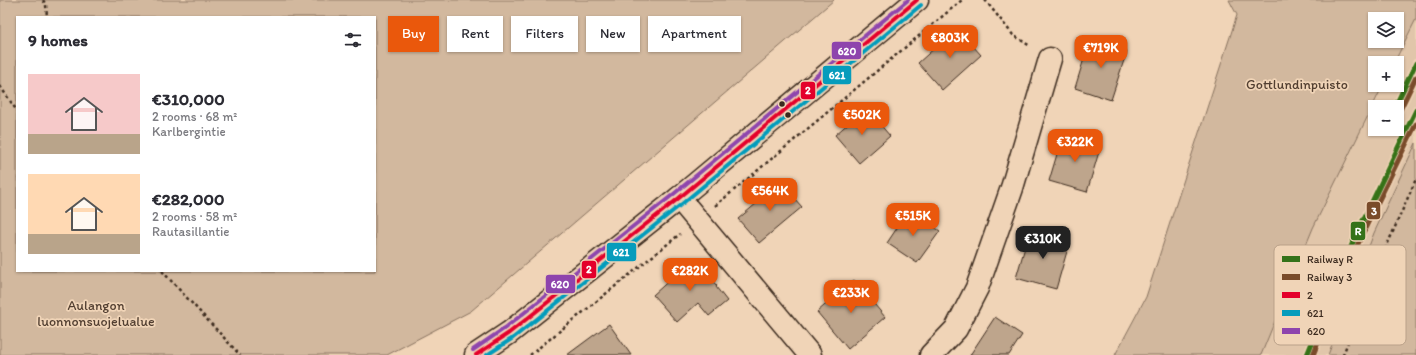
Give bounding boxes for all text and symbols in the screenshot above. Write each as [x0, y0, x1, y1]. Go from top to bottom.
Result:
map controls [1368, 12, 1404, 136]
button: layers [1368, 12, 1404, 48]
chip: Buy [388, 16, 439, 52]
chip: Rent [447, 16, 503, 52]
chip: Filters [511, 16, 578, 52]
chip: New [586, 16, 640, 52]
chip: Apartment [648, 16, 741, 52]
pin: €803K [922, 25, 978, 59]
icon: filters [342, 29, 364, 51]
text: 9 homes [28, 30, 88, 50]
text: €803K [931, 30, 969, 45]
pin: €719K [1073, 35, 1129, 69]
text: €719K [1083, 40, 1119, 55]
line badge: 620 [831, 41, 862, 60]
text: 620 [838, 45, 856, 58]
button: + [1368, 56, 1404, 92]
line badge: 621 [822, 65, 852, 85]
text: 621 [829, 69, 846, 82]
park label: Gottlundinpuisto [1246, 76, 1348, 93]
line badge: 2 [800, 81, 816, 100]
text: 2 [805, 84, 811, 97]
text: €310,000 [152, 89, 225, 109]
icon: home [60, 90, 108, 138]
unlabelled marker [777, 99, 787, 109]
button: − [1368, 100, 1404, 136]
pin: €502K [834, 102, 890, 136]
text: €502K [843, 107, 881, 122]
text: 2 rooms · 68 m² [152, 109, 237, 124]
unlabelled marker [783, 110, 793, 120]
text: Karlbergintie [152, 124, 226, 139]
pin: €322K [1047, 129, 1103, 163]
text: €322K [1057, 134, 1093, 149]
pin: €564K [742, 178, 798, 212]
text: €564K [751, 183, 789, 198]
text: €282,000 [152, 189, 224, 209]
icon: home [60, 190, 108, 238]
line badge: 3 [1366, 201, 1381, 220]
pin: €515K [885, 203, 941, 237]
text: 3 [1371, 205, 1377, 218]
text: €515K [895, 208, 931, 223]
text: 2 rooms · 58 m² [152, 209, 237, 224]
line badge: R [1350, 221, 1366, 241]
text: Rautasillantie [152, 224, 230, 239]
text: R [1355, 225, 1362, 238]
pin: €310K [1015, 226, 1071, 260]
text: €310K [1025, 231, 1061, 246]
line badge: 621 [606, 242, 637, 262]
legend [1274, 245, 1406, 345]
text: 621 [613, 246, 630, 259]
text: Railway R [1307, 253, 1353, 266]
pin: €282K [662, 258, 718, 292]
line badge: 2 [581, 260, 597, 279]
text: 2 [586, 263, 592, 276]
text: €282K [672, 263, 708, 278]
text: Railway 3 [1307, 271, 1352, 284]
line badge: 620 [545, 274, 576, 294]
text: 620 [551, 278, 569, 291]
pin: €233K [823, 280, 879, 314]
text: €233K [833, 285, 869, 300]
text: 2 [1307, 289, 1313, 302]
park label: Aulangon luonnonsuojelualue [37, 297, 155, 330]
text: 621 [1307, 307, 1324, 320]
text: 620 [1307, 325, 1326, 338]

